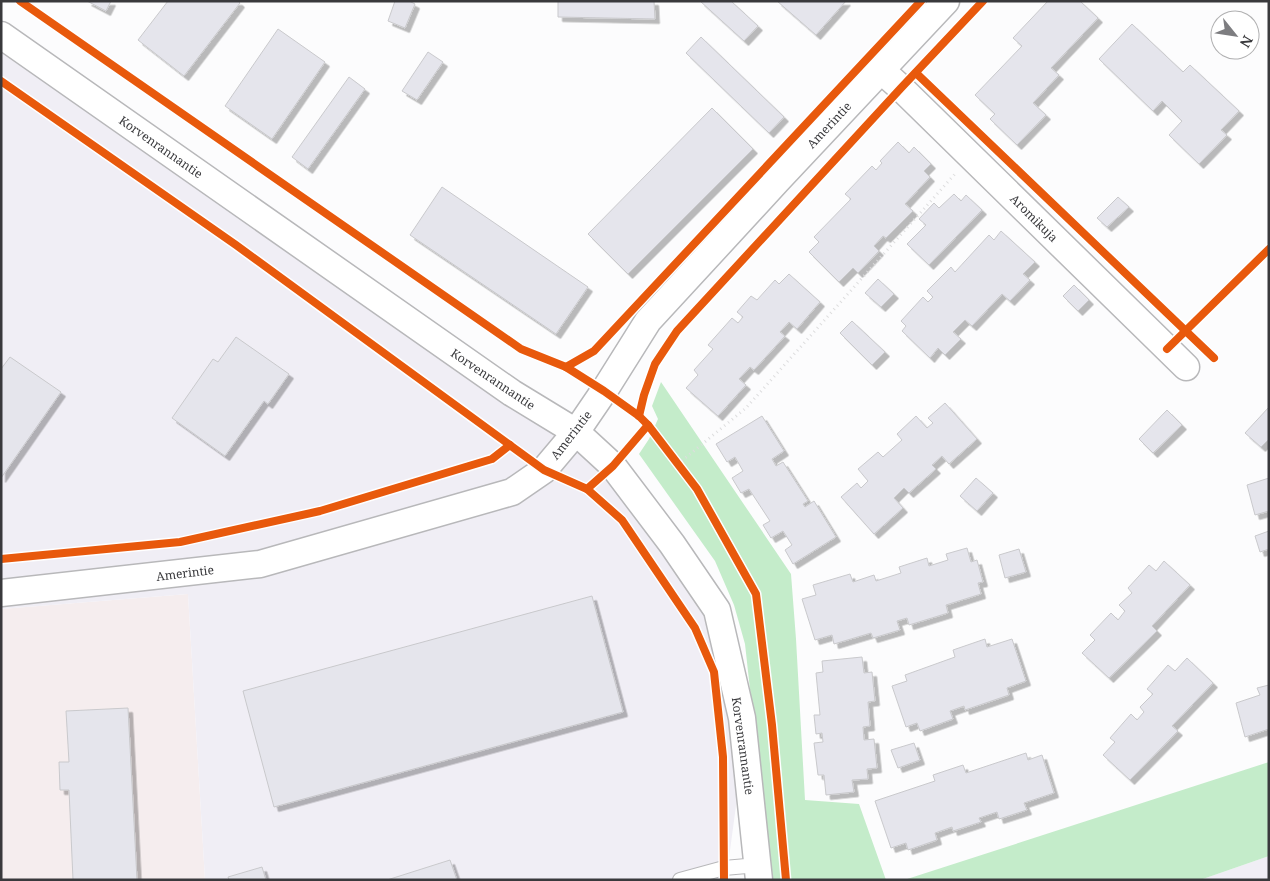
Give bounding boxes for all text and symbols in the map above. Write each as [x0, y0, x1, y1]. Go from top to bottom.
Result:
north arrow [1210, 10, 1260, 60]
text: N [1236, 32, 1258, 51]
street label: Amerintie [803, 98, 855, 152]
street label: Korvenrannantie [116, 112, 206, 182]
street label: Aromikuja [1006, 190, 1062, 246]
street label: Korvenrannantie [447, 344, 539, 414]
street label: Amerintie [546, 407, 596, 463]
street label: Amerintie [155, 561, 215, 585]
street label: Korvenrannantie [728, 696, 758, 796]

